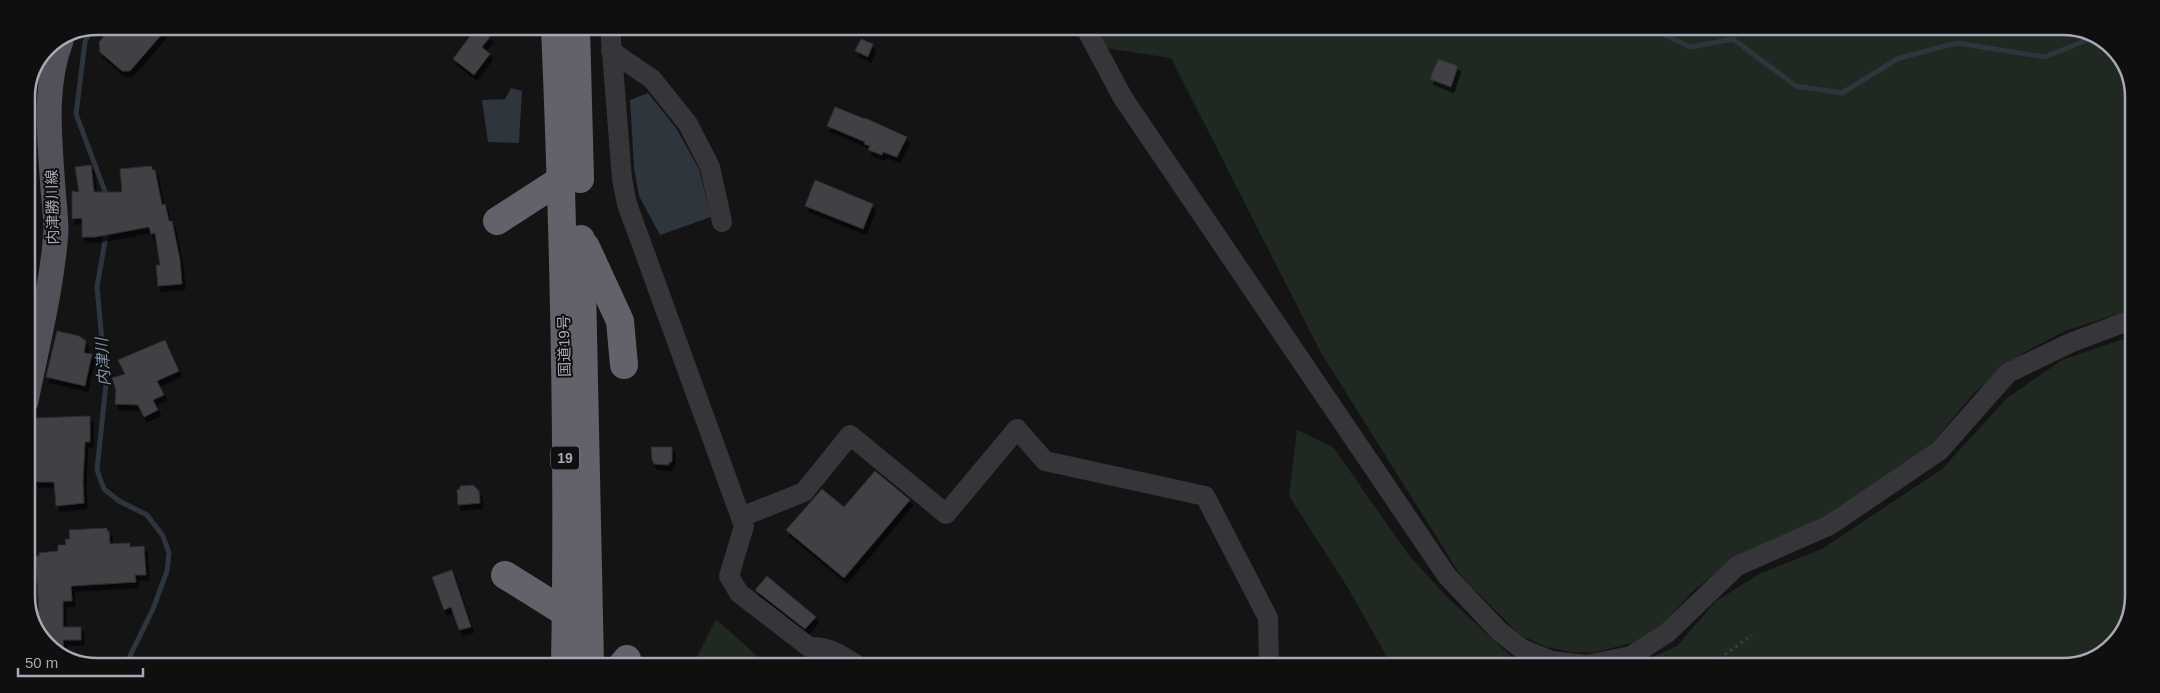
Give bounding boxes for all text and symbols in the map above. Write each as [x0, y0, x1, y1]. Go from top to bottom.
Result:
street label: 内津勝川線 [43, 169, 61, 245]
street label: 国道19号 [555, 315, 573, 377]
water label: 内津川 [93, 336, 113, 386]
road number: 19 [551, 446, 579, 469]
scale bar [18, 646, 142, 678]
text: 50 m [25, 654, 58, 671]

